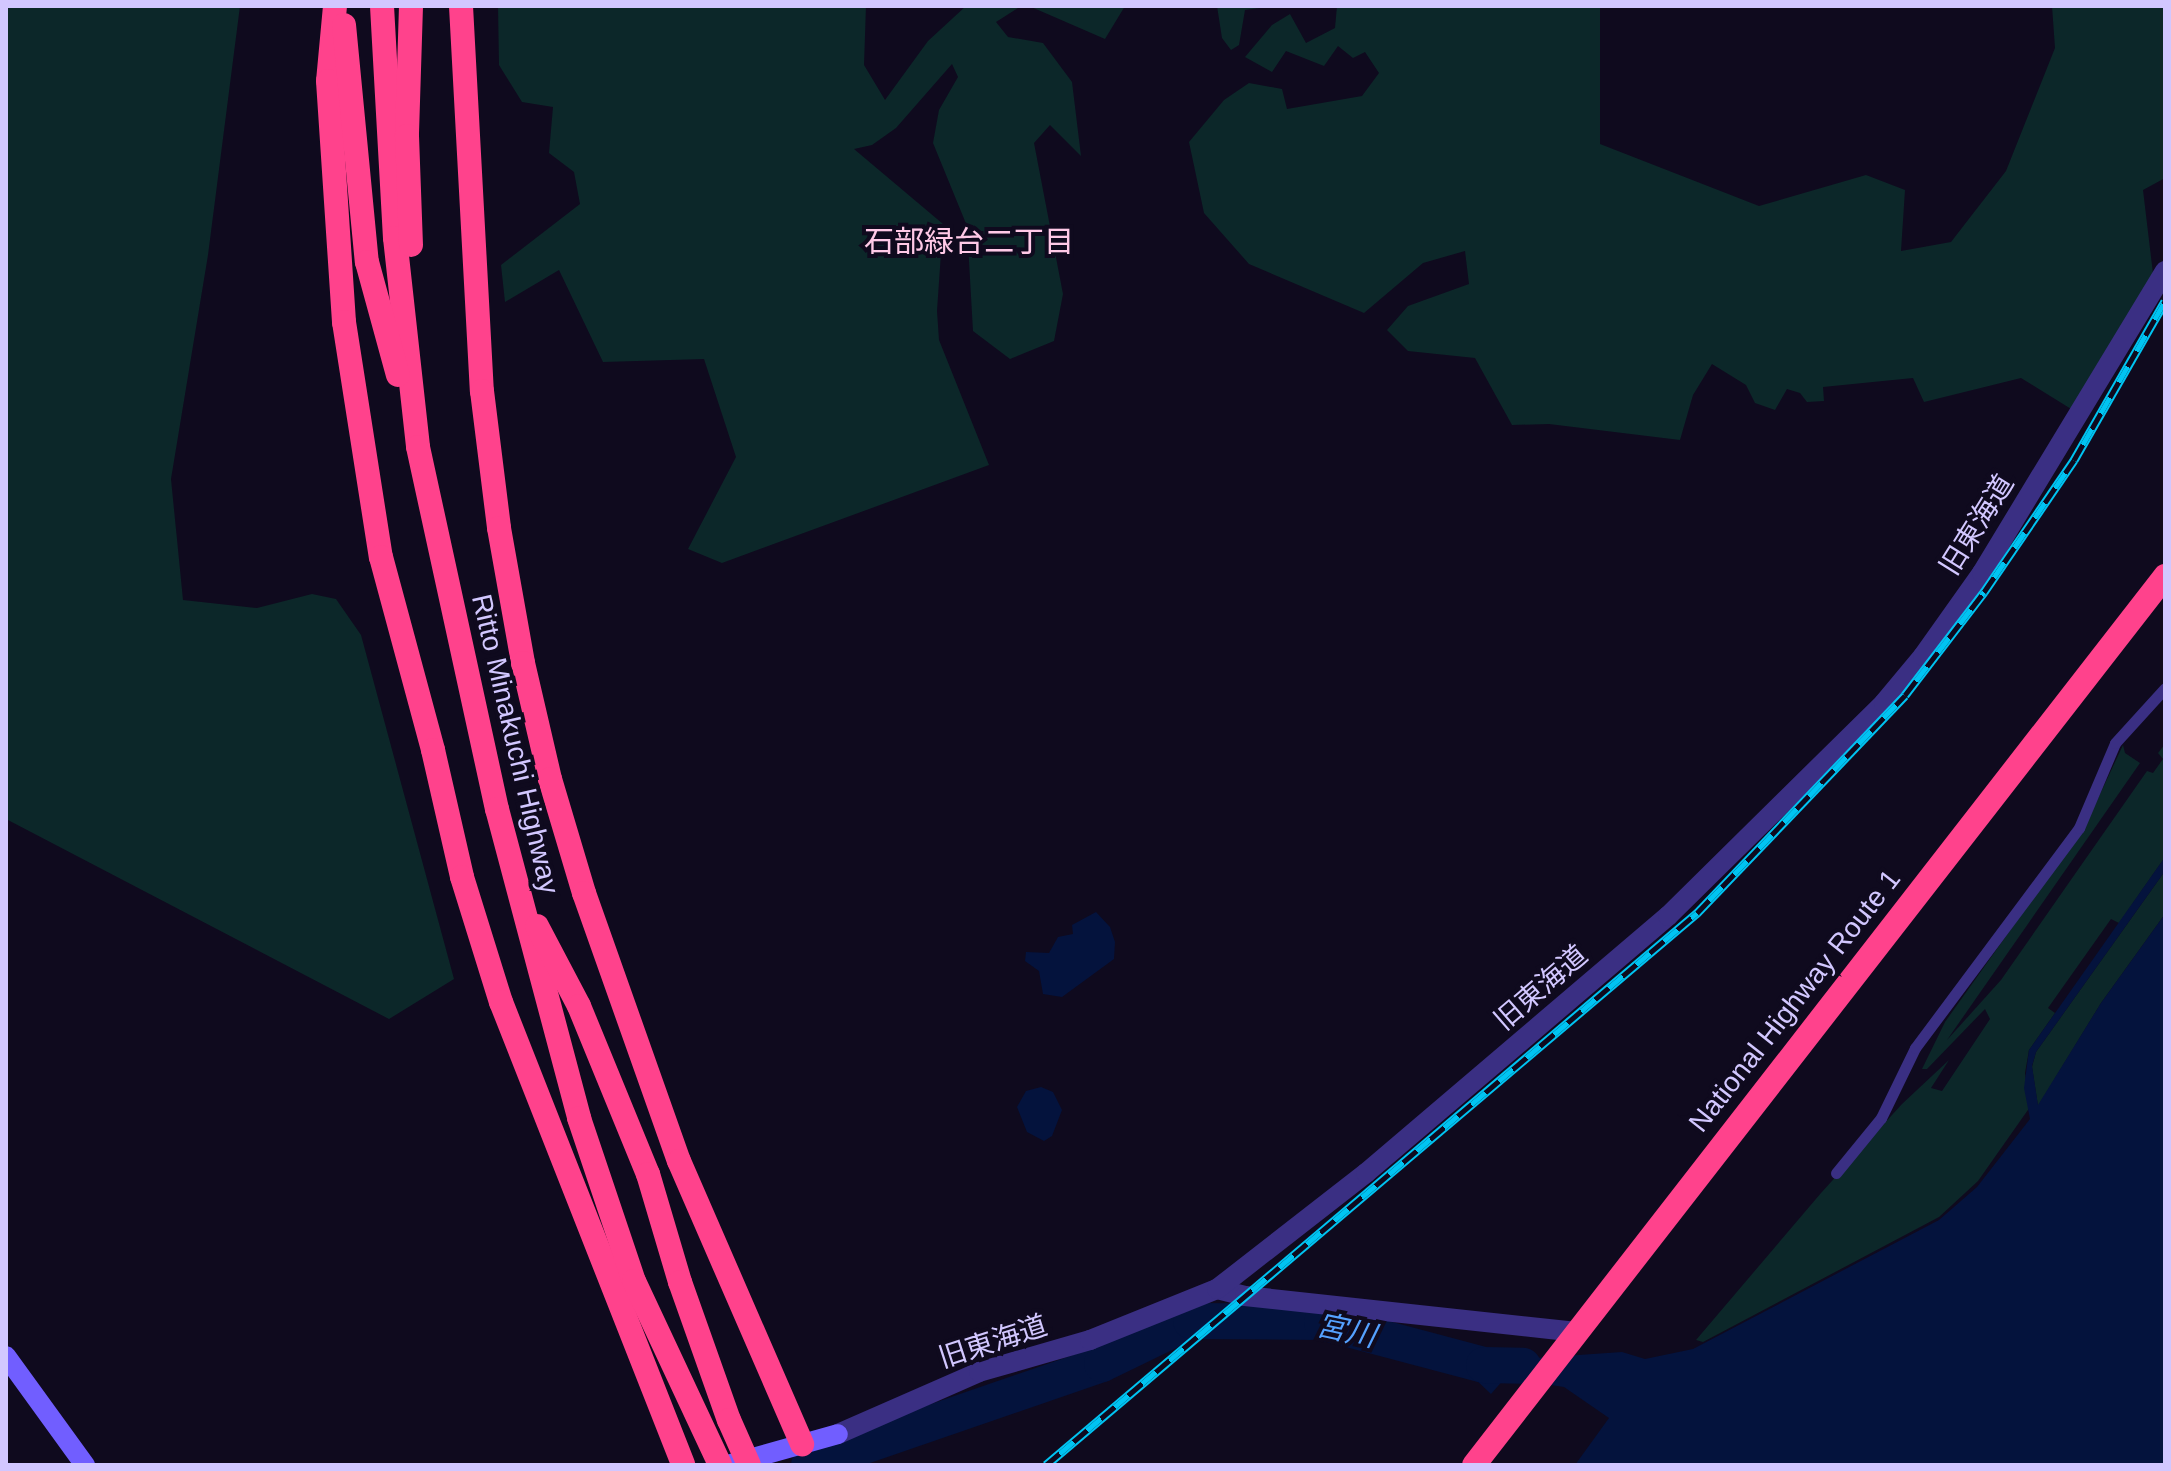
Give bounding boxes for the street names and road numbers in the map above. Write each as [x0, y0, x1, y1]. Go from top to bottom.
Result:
street label: 旧東海道 [1933, 469, 2021, 581]
street label: Ritto Minakuchi Highway [464, 591, 566, 897]
street label: National Highway Route 1 [1682, 863, 1908, 1139]
street label: 旧東海道 [1488, 939, 1594, 1037]
street label: 旧東海道 [935, 1309, 1051, 1375]

